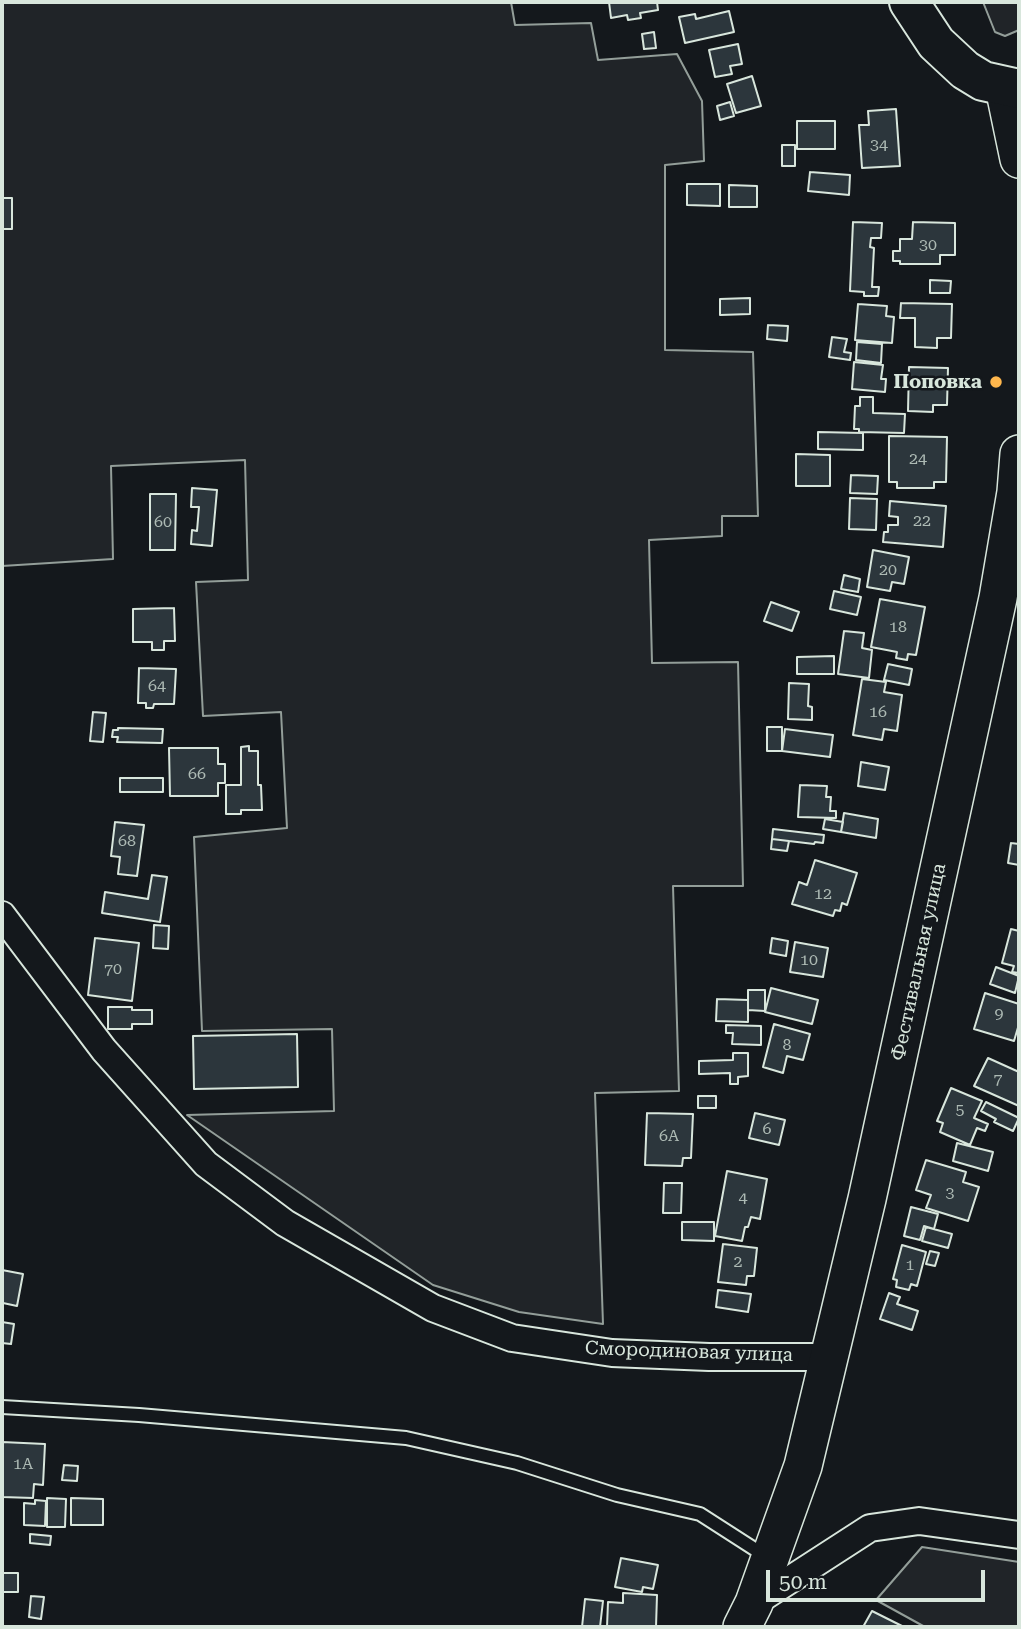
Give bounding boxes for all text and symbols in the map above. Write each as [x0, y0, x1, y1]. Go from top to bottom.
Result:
house number: 34 [870, 135, 888, 155]
house number: 30 [919, 235, 937, 255]
place label: Поповка [894, 371, 982, 393]
marker: Поповка [988, 374, 1004, 390]
house number: 24 [909, 449, 927, 469]
house number: 22 [913, 511, 931, 531]
house number: 60 [154, 512, 172, 532]
house number: 20 [879, 560, 897, 580]
house number: 18 [889, 617, 907, 637]
house number: 64 [148, 676, 166, 696]
house number: 16 [869, 702, 887, 722]
house number: 66 [188, 764, 206, 784]
house number: 68 [118, 831, 136, 851]
street label: Фестивальная улица [887, 861, 951, 1063]
house number: 12 [814, 884, 832, 904]
house number: 10 [800, 950, 818, 970]
house number: 70 [104, 959, 122, 979]
house number: 9 [995, 1004, 1003, 1024]
house number: 8 [783, 1035, 791, 1055]
house number: 7 [994, 1069, 1002, 1089]
house number: 5 [956, 1100, 964, 1120]
house number: 6 [763, 1119, 771, 1139]
house number: 6А [659, 1126, 679, 1146]
house number: 3 [946, 1183, 954, 1203]
house number: 4 [739, 1188, 747, 1208]
house number: 2 [734, 1252, 742, 1272]
house number: 1 [906, 1255, 914, 1275]
street label: Смородиновая улица [585, 1337, 793, 1367]
house number: 1А [13, 1454, 33, 1474]
scale bar [769, 1556, 988, 1600]
text: 50 m [779, 1570, 827, 1594]

